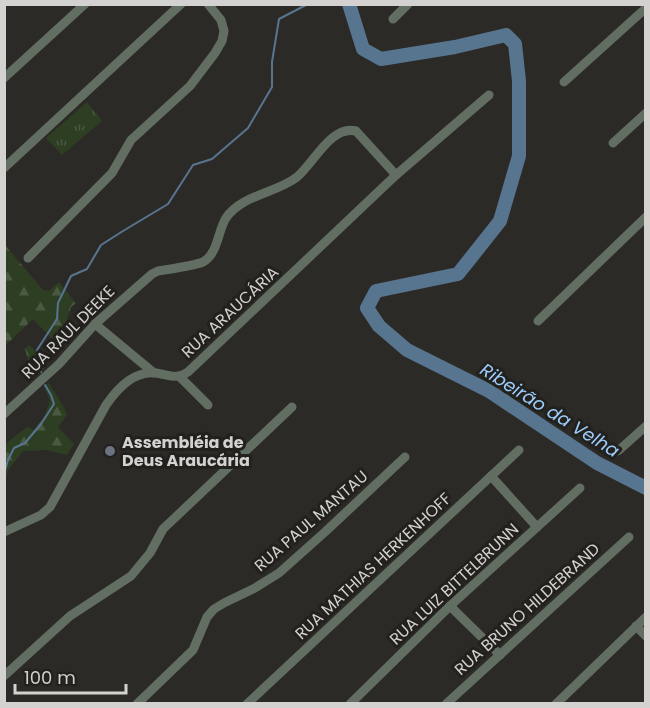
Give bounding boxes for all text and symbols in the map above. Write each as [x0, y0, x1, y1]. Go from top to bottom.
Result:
street label: RUA ARAUCÁRIA [176, 261, 284, 363]
street label: RUA RAUL DEEKE [16, 280, 120, 384]
water label: Ribeirão da Velha [476, 357, 624, 463]
place label: Assembléia de Deus Araucária [122, 431, 250, 472]
marker: Assembléia de Deus Araucária [103, 444, 117, 458]
street label: RUA PAUL MANTAU [249, 465, 373, 577]
street label: RUA MATHIAS HERKENHOFF [290, 487, 456, 645]
street label: RUA LUIZ BITTELBRUNN [384, 518, 524, 650]
street label: RUA BRUNO HILDEBRAND [449, 537, 605, 681]
scale bar [15, 657, 126, 695]
text: 100 m [24, 665, 76, 690]

